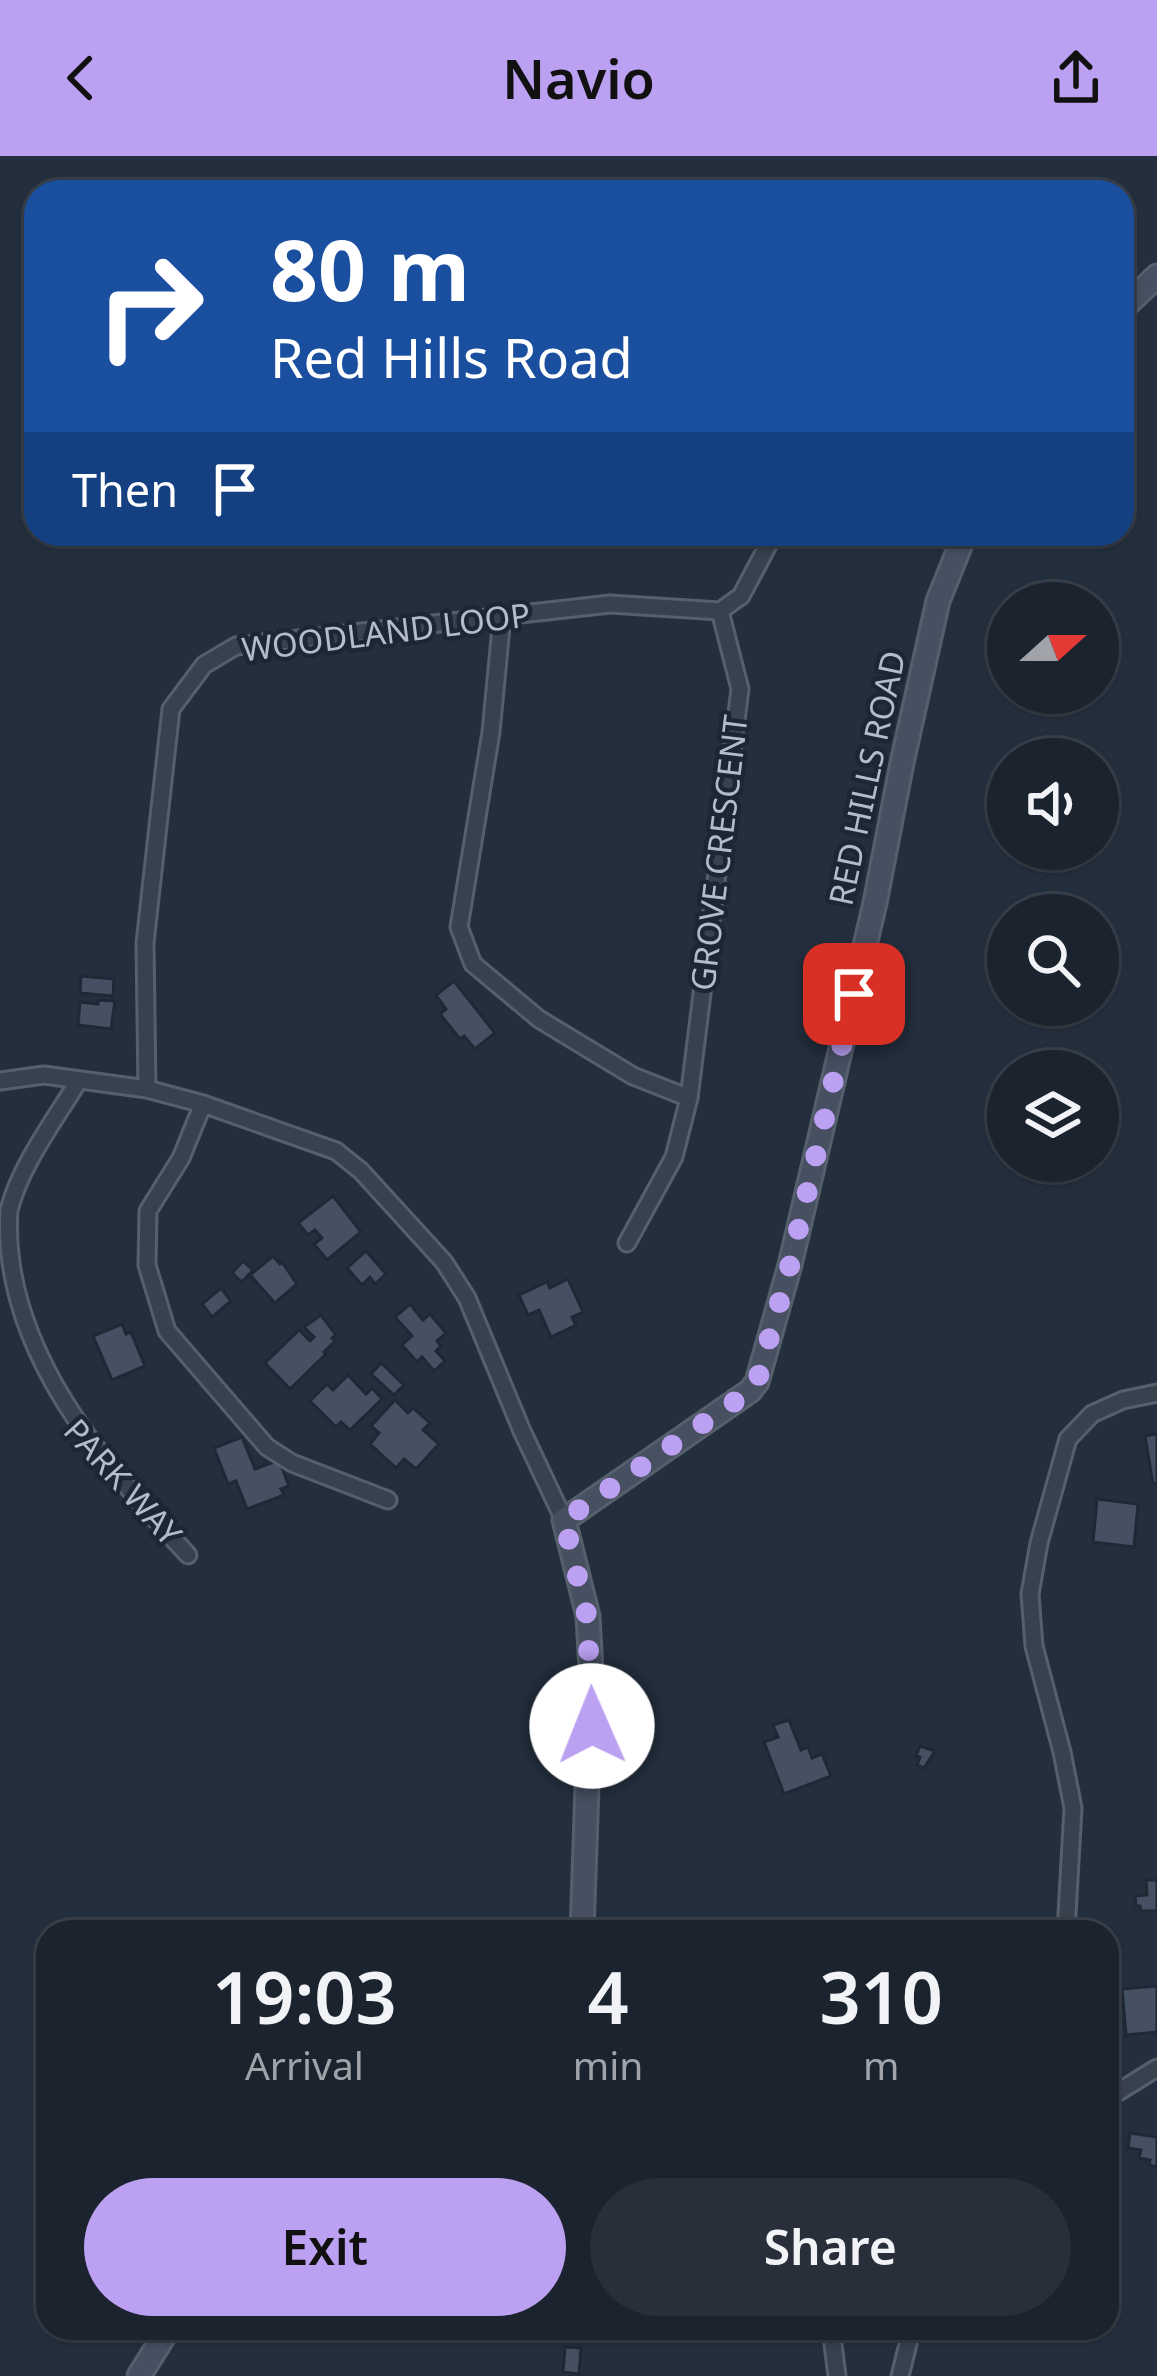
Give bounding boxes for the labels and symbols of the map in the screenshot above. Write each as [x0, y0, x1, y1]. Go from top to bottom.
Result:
north arrow [987, 582, 1119, 714]
street label: WOODLAND LOOP [239, 591, 533, 672]
street label: RED HILLS ROAD [818, 646, 915, 909]
street label: GROVE CRESCENT [679, 713, 758, 993]
pin [803, 943, 905, 1045]
street label: PARK WAY [54, 1409, 193, 1555]
position arrow [529, 1663, 655, 1789]

